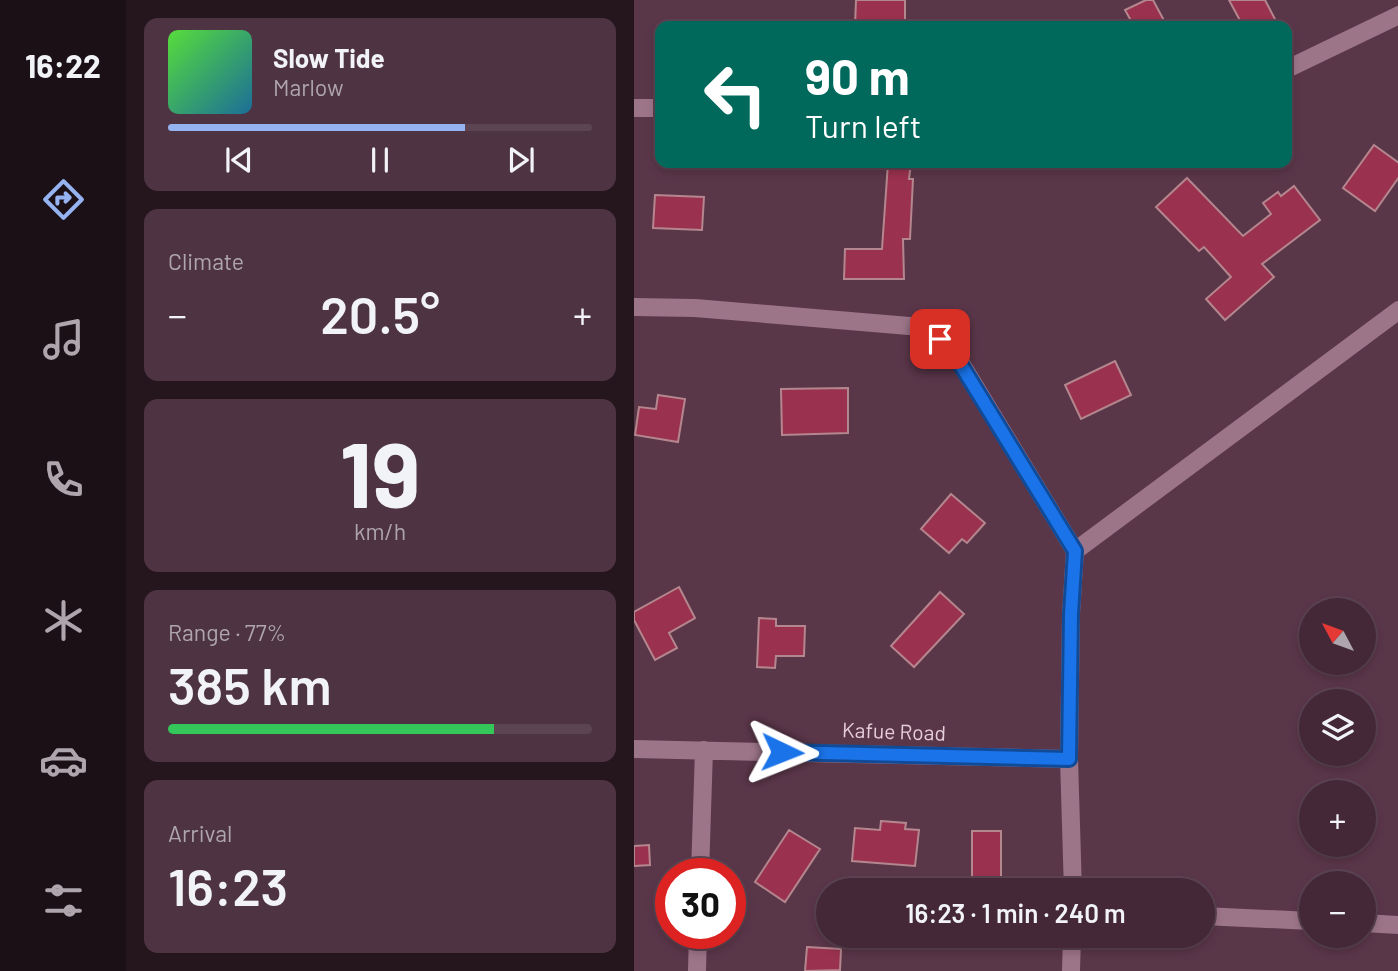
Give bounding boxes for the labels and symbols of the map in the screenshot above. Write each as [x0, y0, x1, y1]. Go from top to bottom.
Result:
pin [910, 309, 970, 369]
north arrow [1299, 598, 1376, 676]
position arrow [745, 715, 819, 789]
street label: Kafue Road [842, 716, 946, 745]
speed limit sign: 30 [655, 858, 746, 949]

